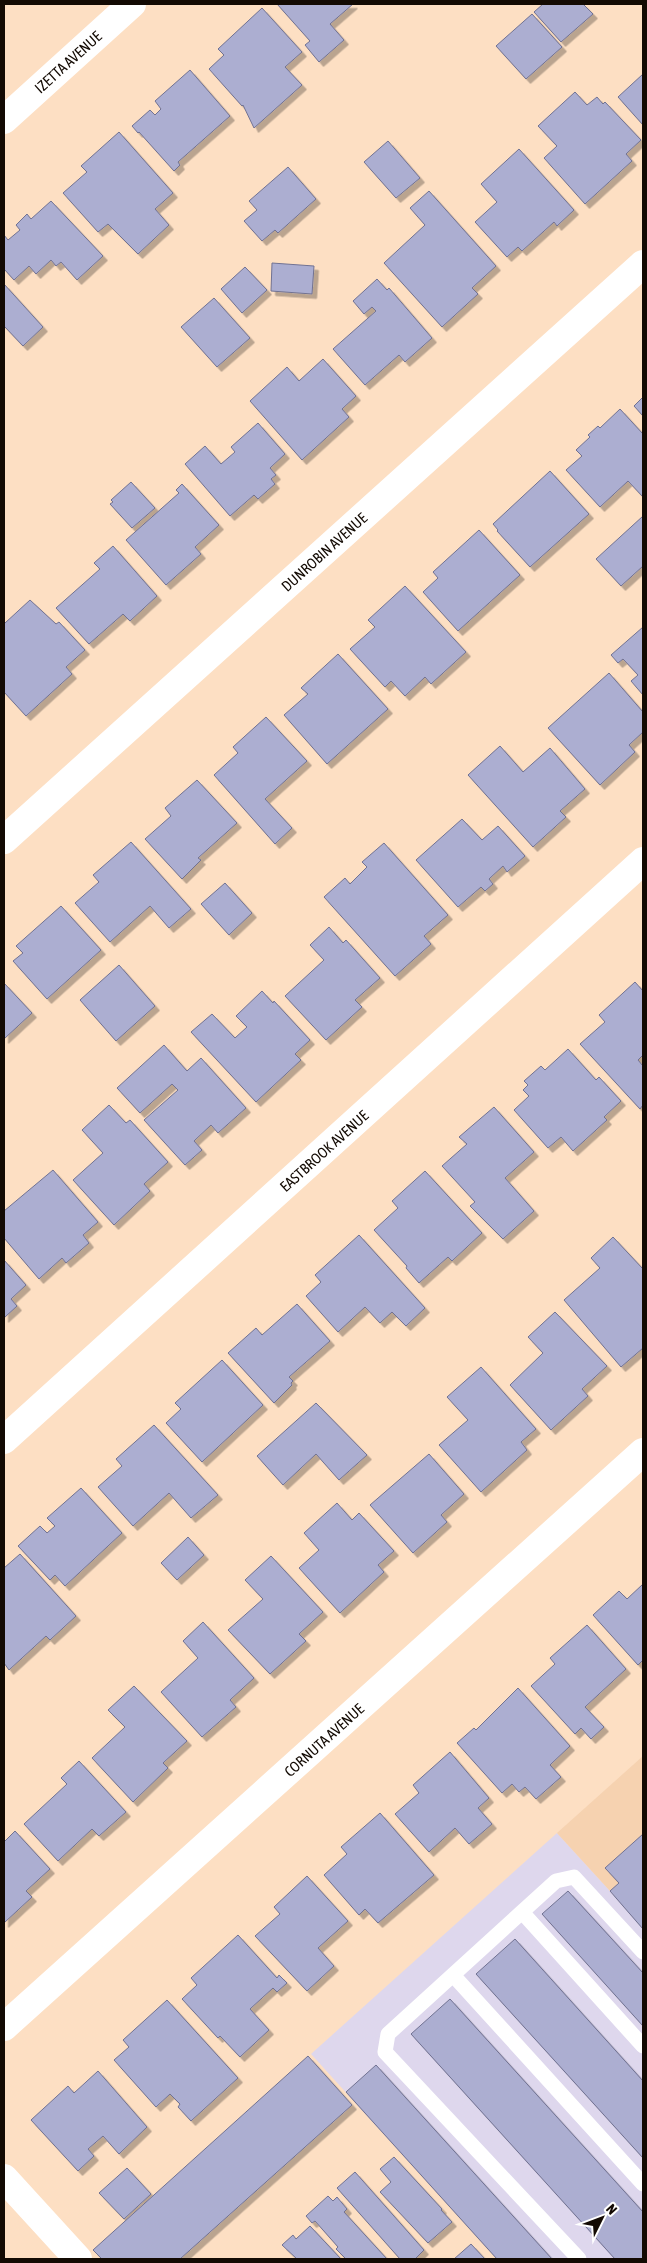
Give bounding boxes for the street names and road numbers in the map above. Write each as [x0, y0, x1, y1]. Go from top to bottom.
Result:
street label: IZETTA AVENUE [31, 27, 105, 96]
street label: DUNROBIN AVENUE [278, 509, 371, 595]
street label: EASTBROOK AVENUE [276, 1107, 372, 1195]
street label: CORNUTA AVENUE [281, 1700, 368, 1780]

